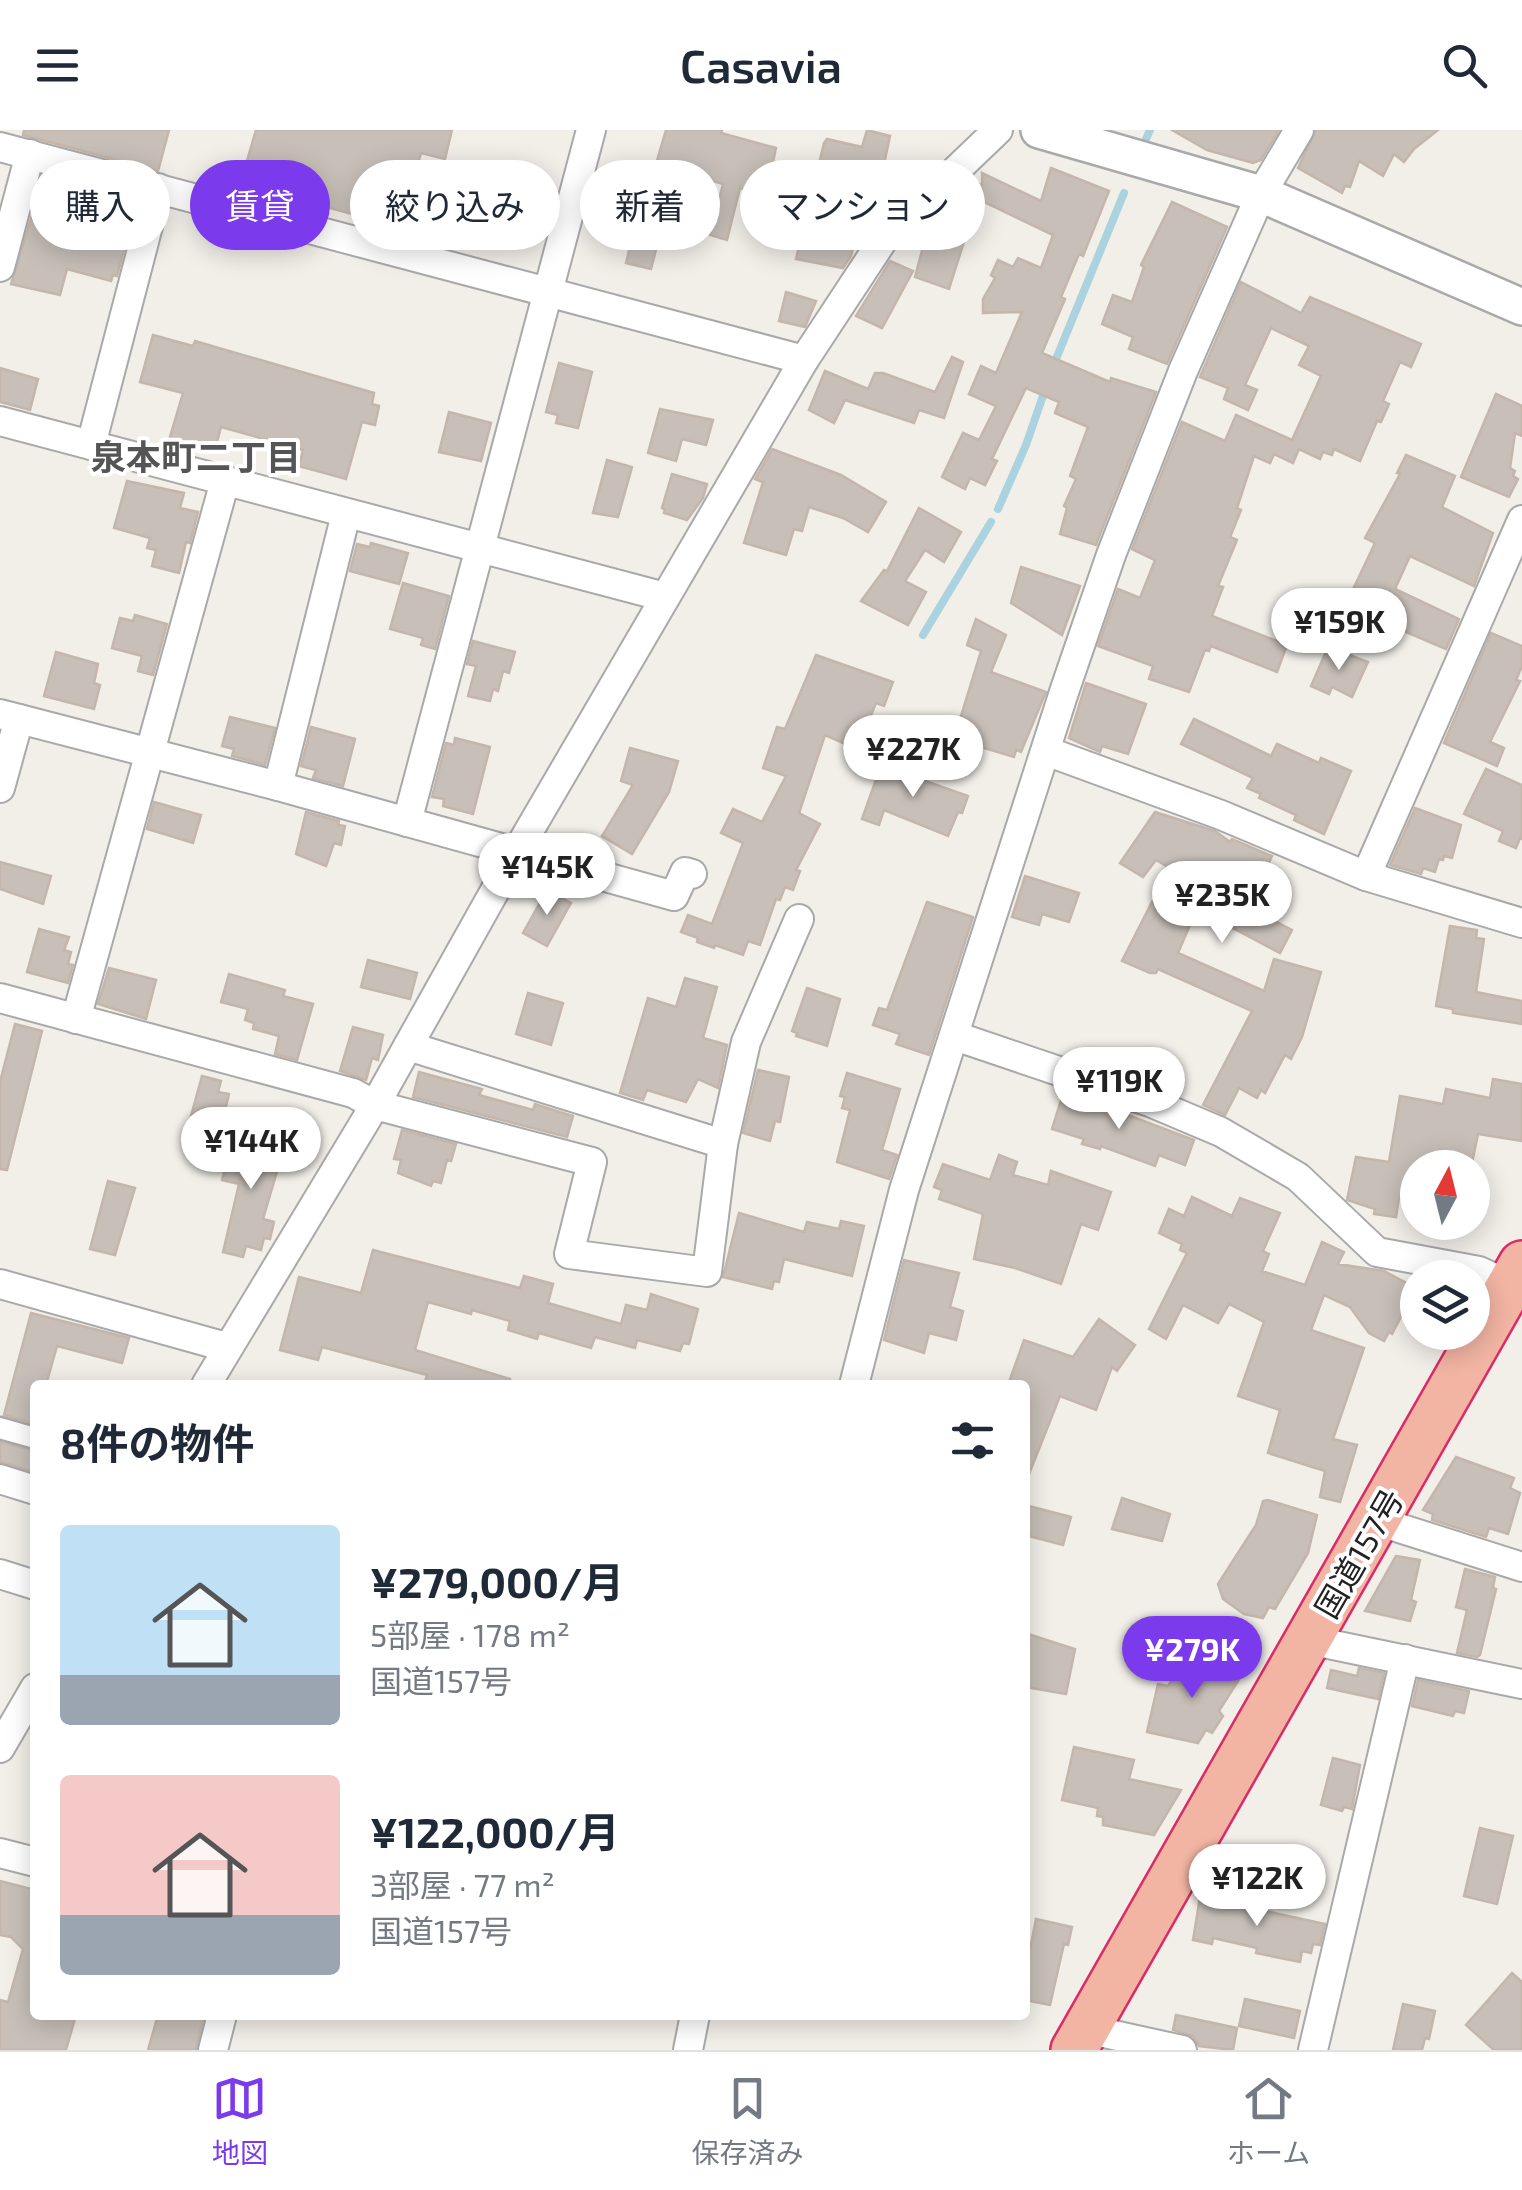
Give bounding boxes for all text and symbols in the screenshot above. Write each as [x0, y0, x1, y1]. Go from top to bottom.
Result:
icon: menu [30, 38, 85, 93]
text: Casavia [680, 38, 842, 92]
icon: search [1437, 38, 1492, 93]
chip: 購入 [30, 160, 170, 250]
chip: 賃貸 [190, 160, 330, 250]
chip: 絞り込み [350, 160, 560, 250]
chip: 新着 [580, 160, 720, 250]
chip: マンション [740, 160, 985, 250]
district label: 泉本町二丁目 [91, 435, 301, 477]
pin: ¥159K [1269, 588, 1409, 673]
text: ¥159K [1293, 601, 1385, 639]
pin: ¥227K [843, 715, 983, 800]
text: ¥227K [865, 728, 961, 766]
pin: ¥145K [477, 833, 617, 918]
text: ¥145K [500, 846, 594, 884]
pin: ¥235K [1152, 861, 1292, 946]
text: ¥235K [1174, 874, 1270, 912]
pin: ¥119K [1049, 1047, 1189, 1132]
text: ¥119K [1075, 1060, 1163, 1098]
pin: ¥144K [181, 1107, 321, 1192]
text: ¥144K [203, 1120, 299, 1158]
north arrow [1400, 1150, 1490, 1240]
map controls [1400, 1150, 1490, 1350]
button: layers [1400, 1260, 1490, 1350]
icon: filters [945, 1413, 1000, 1468]
text: 8件の物件 [60, 1417, 254, 1467]
street label: 国道157号 [1306, 1482, 1410, 1624]
text: ¥279,000/月 [370, 1556, 624, 1606]
icon: home [140, 1565, 260, 1685]
text: 5部屋 · 178 m² [370, 1615, 570, 1653]
pin: ¥279K [1122, 1616, 1262, 1701]
text: ¥279K [1144, 1629, 1240, 1667]
text: 国道157号 [370, 1661, 512, 1699]
text: ¥122,000/月 [370, 1806, 620, 1856]
icon: home [140, 1815, 260, 1935]
pin: ¥122K [1187, 1844, 1327, 1929]
text: ¥122K [1211, 1857, 1303, 1895]
text: 3部屋 · 77 m² [370, 1865, 555, 1903]
text: 国道157号 [370, 1911, 512, 1949]
tab: 地図 [212, 2071, 268, 2171]
tab: 保存済み [691, 2071, 803, 2171]
tab: ホーム [1227, 2071, 1310, 2171]

